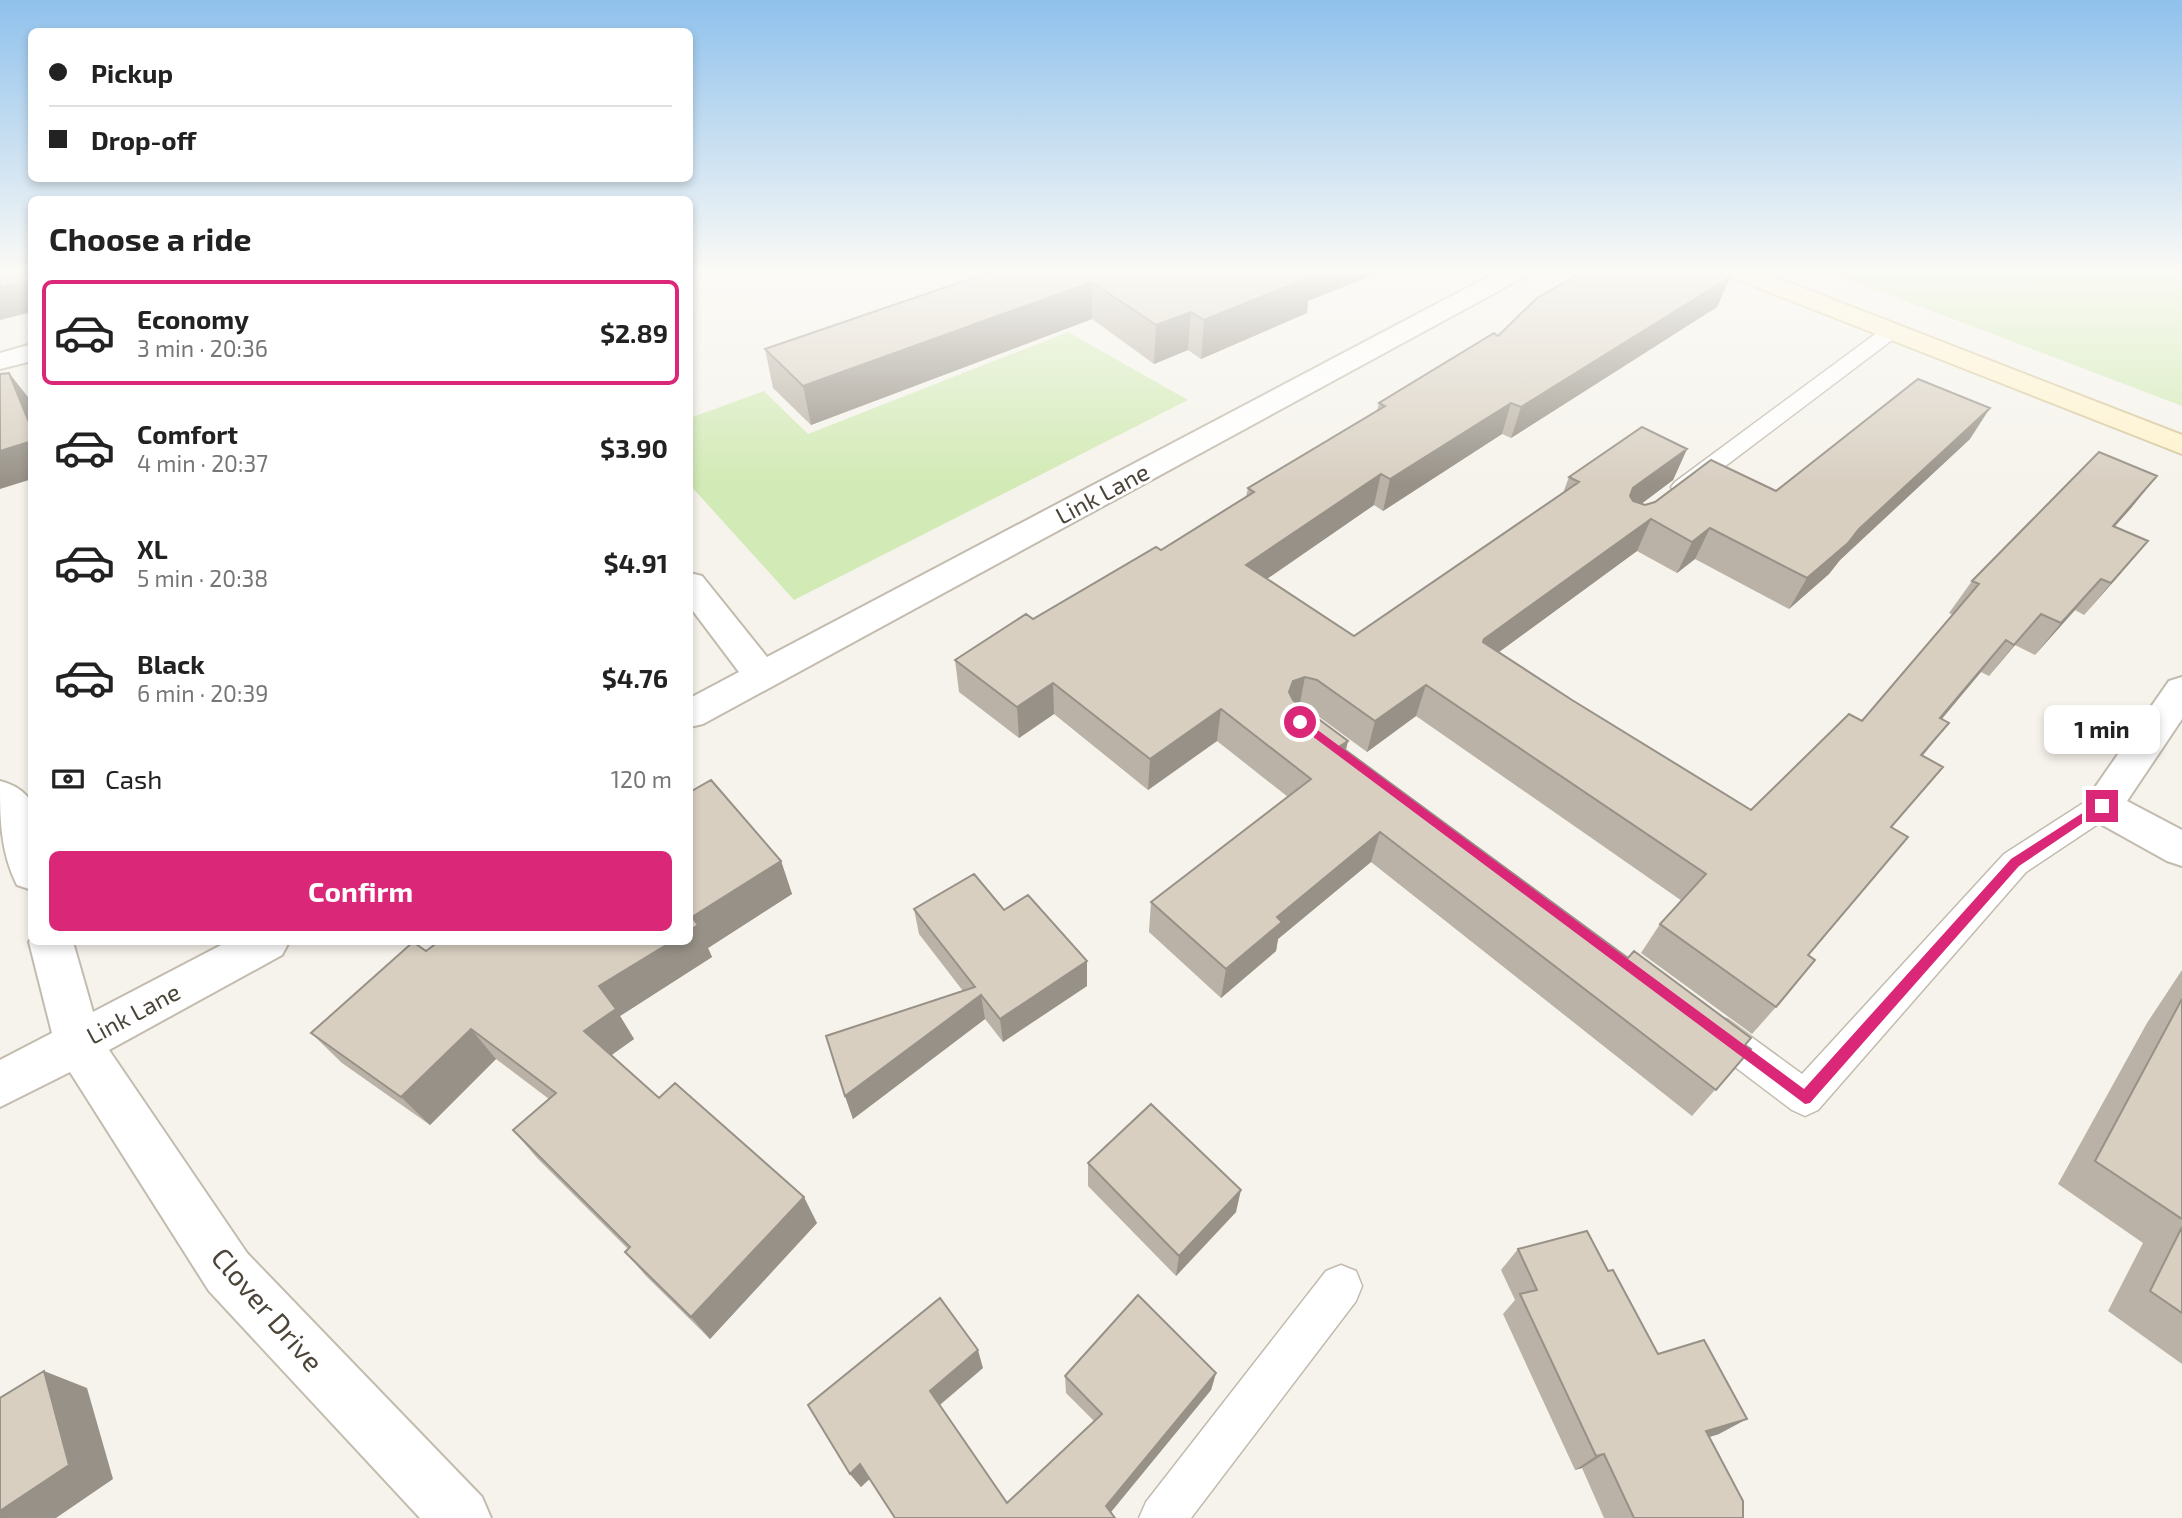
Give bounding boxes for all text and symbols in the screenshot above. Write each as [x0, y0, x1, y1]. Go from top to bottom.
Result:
text: Pickup [91, 57, 173, 88]
text: Drop-off [91, 124, 196, 155]
text: Choose a ride [49, 219, 252, 257]
icon: car [53, 301, 116, 364]
text: Economy [137, 303, 249, 334]
text: $2.89 [600, 317, 668, 348]
text: 3 min · 20:36 [137, 334, 268, 362]
icon: car [53, 416, 116, 479]
text: Comfort [137, 418, 238, 449]
text: $3.90 [600, 432, 668, 463]
text: 4 min · 20:37 [137, 449, 268, 477]
street label: Link Lane [1050, 456, 1154, 530]
icon: car [53, 531, 116, 594]
text: XL [137, 533, 168, 564]
text: $4.91 [603, 547, 668, 578]
text: 5 min · 20:38 [137, 564, 268, 592]
icon: car [53, 646, 116, 709]
text: Black [137, 648, 205, 679]
text: $4.76 [602, 662, 668, 693]
text: 6 min · 20:39 [137, 679, 268, 707]
callout: 1 min [2044, 704, 2160, 754]
route start [1284, 706, 1316, 738]
text: 1 min [2074, 715, 2130, 743]
icon: cash [49, 760, 87, 798]
text: Cash [105, 763, 162, 794]
text: 120 m [611, 765, 672, 793]
route end [2086, 790, 2118, 822]
button: Confirm [49, 851, 672, 931]
street label: Link Lane [81, 976, 185, 1050]
street label: Clover Drive [205, 1240, 331, 1378]

